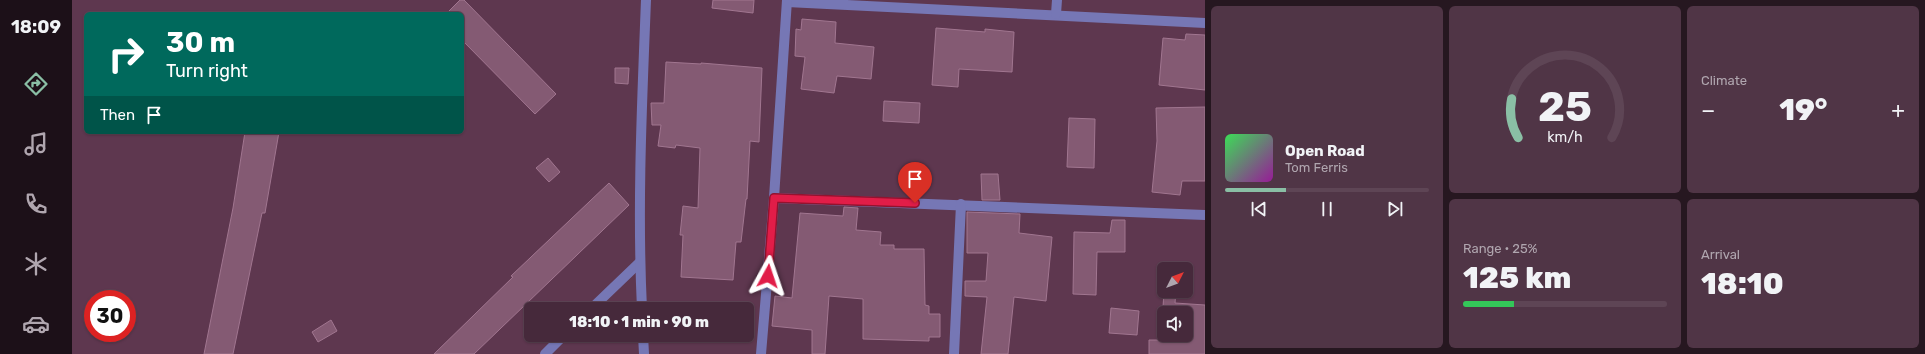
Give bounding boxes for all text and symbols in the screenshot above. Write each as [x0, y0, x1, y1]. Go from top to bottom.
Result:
text: 18:09 [11, 16, 61, 38]
text: 30 m [166, 26, 235, 59]
icon: right [100, 28, 152, 80]
text: Turn right [166, 60, 248, 82]
icon: directions [22, 70, 50, 98]
text: Climate [1701, 73, 1747, 88]
text: 25 [1538, 81, 1592, 130]
text: 19° [1779, 92, 1827, 128]
text: − [1701, 97, 1715, 124]
text: + [1891, 97, 1905, 124]
icon: arrive [143, 104, 165, 126]
text: Then [100, 106, 135, 124]
text: km/h [1547, 128, 1583, 145]
icon: music [22, 130, 50, 158]
text: Open Road [1285, 142, 1365, 160]
text: Tom Ferris [1285, 160, 1348, 175]
pin [898, 162, 932, 203]
icon: arrive [904, 168, 926, 190]
icon: phone [22, 190, 50, 218]
icon: previous [1248, 198, 1270, 220]
icon: pause [1316, 198, 1338, 220]
icon: next [1384, 198, 1406, 220]
text: Range · 25% [1463, 241, 1538, 256]
text: Arrival [1701, 247, 1740, 262]
icon: climate [22, 250, 50, 278]
position arrow [747, 255, 789, 297]
text: 125 km [1463, 260, 1571, 296]
north arrow [1157, 262, 1193, 298]
map controls [1157, 262, 1193, 342]
text: 18:10 [1701, 266, 1784, 302]
speed limit sign: 30 [84, 290, 136, 342]
button: sound [1157, 306, 1193, 342]
icon: car [22, 310, 50, 338]
text: 18:10 · 1 min · 90 m [569, 313, 709, 331]

